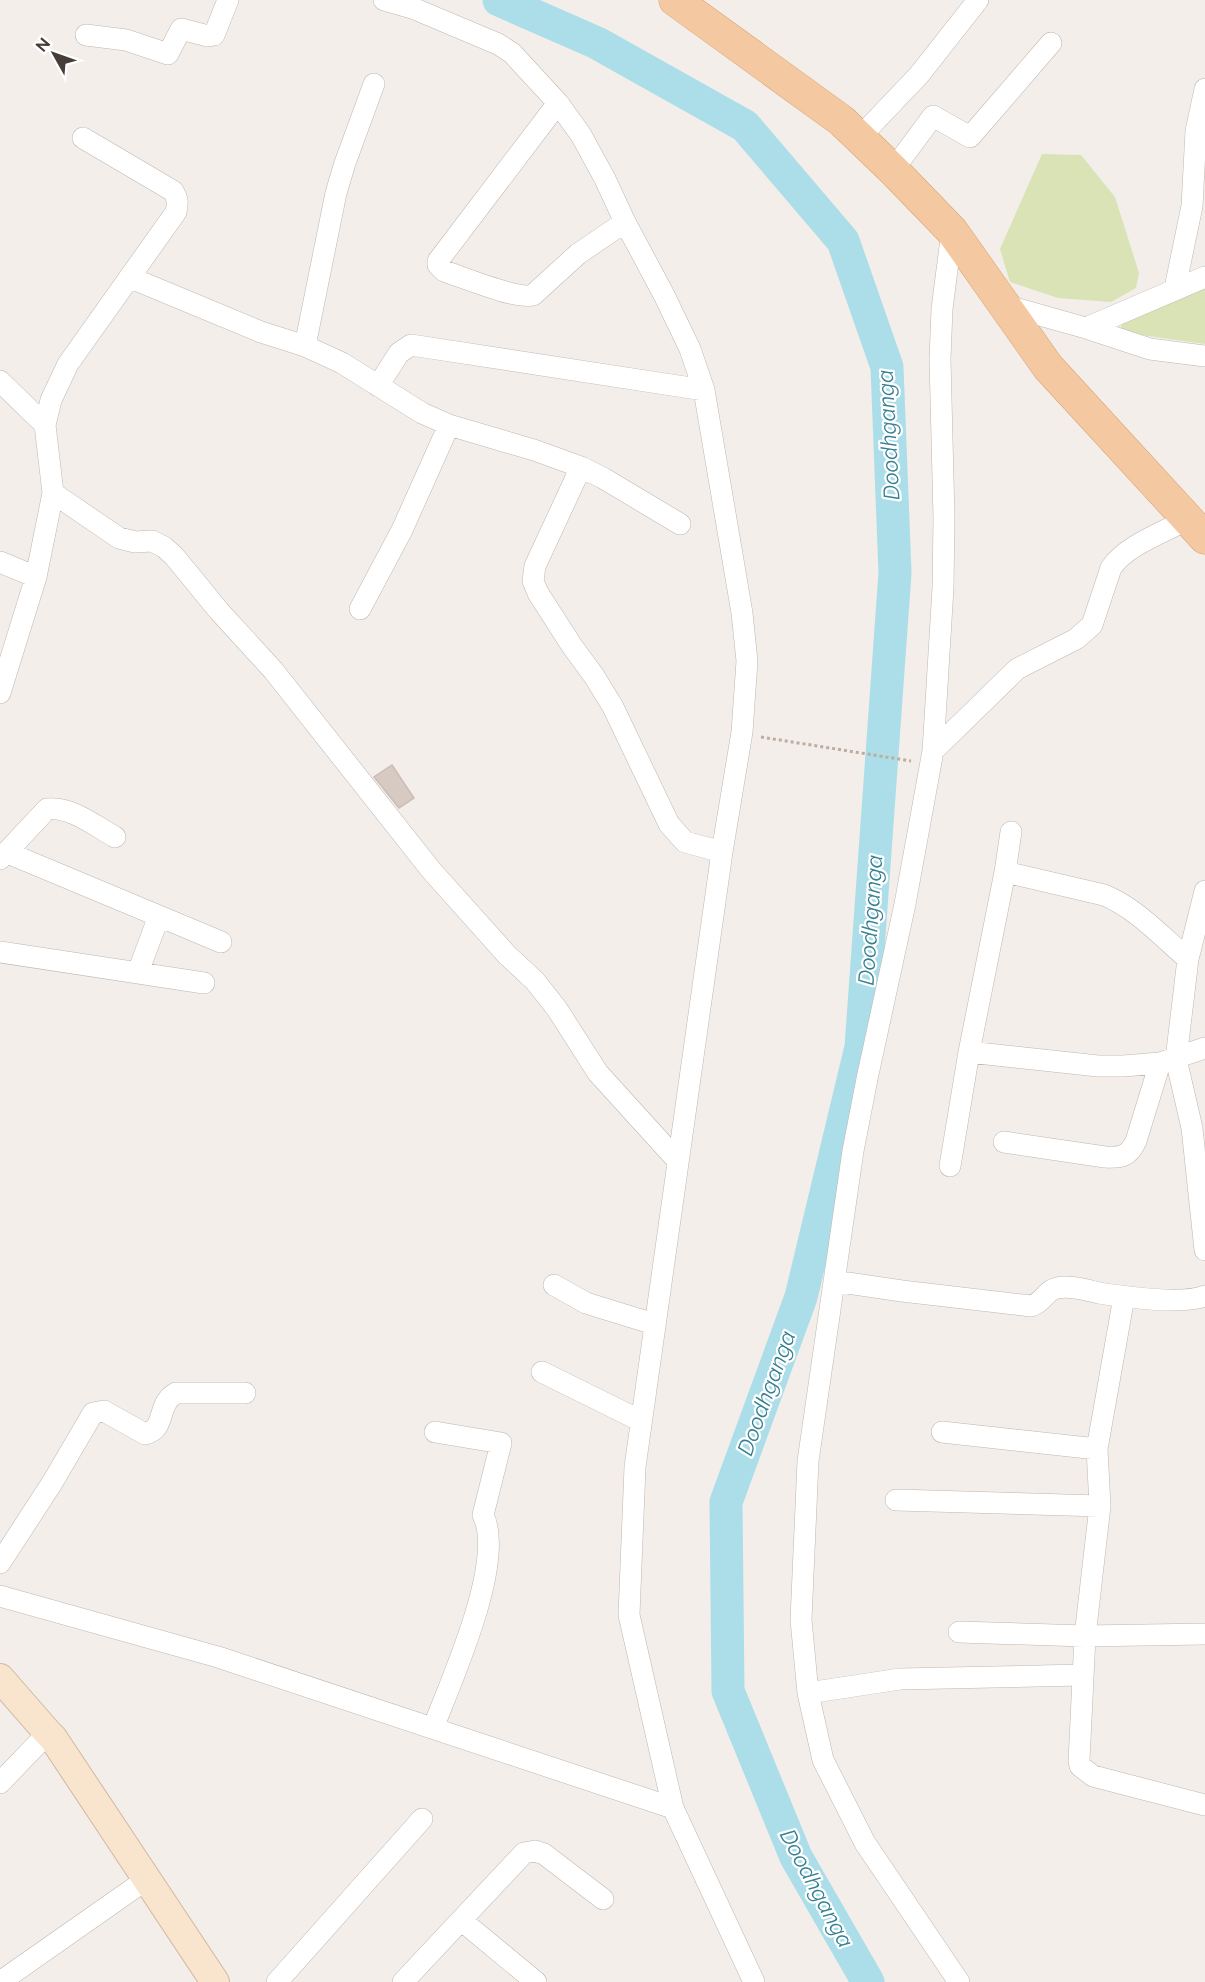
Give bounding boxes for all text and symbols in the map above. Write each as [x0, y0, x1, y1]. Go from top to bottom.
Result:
north arrow [24, 24, 84, 84]
text: N [32, 34, 54, 55]
water label: Doodhganga [872, 369, 904, 501]
water label: Doodhganga [852, 854, 888, 986]
water label: Doodhganga [731, 1327, 801, 1459]
water label: Doodhganga [775, 1824, 859, 1952]

